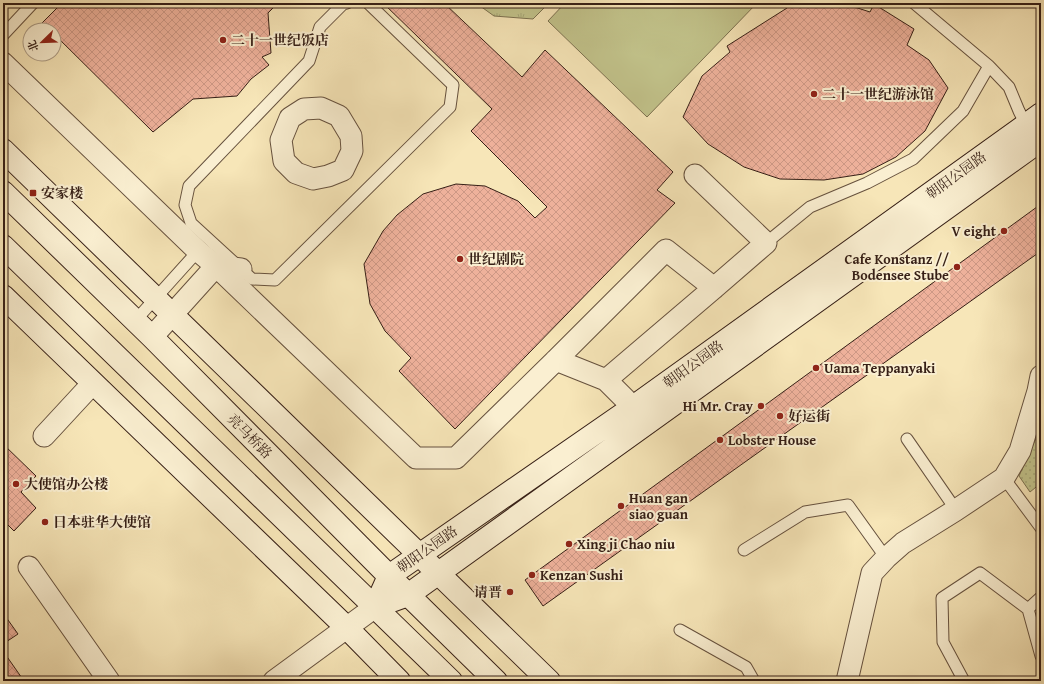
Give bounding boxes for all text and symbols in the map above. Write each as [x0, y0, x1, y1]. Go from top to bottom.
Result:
north arrow [22, 22, 62, 62]
place label: 二十一世纪饭店 [231, 30, 329, 50]
marker: 二十一世纪饭店 [218, 35, 228, 45]
text: 北 [23, 38, 42, 54]
place label: 二十一世纪游泳馆 [822, 84, 934, 104]
marker: 二十一世纪游泳馆 [809, 89, 819, 99]
street label: 朝阳公园路 [922, 146, 990, 204]
place label: 安家楼 [41, 183, 83, 203]
marker: 安家楼 [28, 188, 38, 198]
place label: V eight [951, 221, 997, 241]
marker: V eight [999, 226, 1009, 236]
place label: 世纪剧院 [468, 249, 524, 269]
place label: Cafe Konstanz // Bodensee Stube [845, 249, 949, 285]
marker: 世纪剧院 [455, 254, 465, 264]
marker: Cafe Konstanz // Bodensee Stube [952, 262, 962, 272]
street label: 朝阳公园路 [659, 335, 727, 393]
place label: Uama Teppanyaki [824, 358, 936, 378]
marker: Uama Teppanyaki [811, 363, 821, 373]
place label: Hi Mr. Cray [683, 396, 754, 416]
marker: Hi Mr. Cray [756, 401, 766, 411]
place label: 好运街 [788, 406, 830, 426]
street label: 亮马桥路 [223, 409, 277, 463]
marker: 好运街 [775, 411, 785, 421]
place label: Lobster House [728, 430, 816, 450]
marker: Lobster House [715, 435, 725, 445]
place label: 大使馆办公楼 [24, 474, 108, 494]
marker: 大使馆办公楼 [11, 479, 21, 489]
place label: Huan gan siao guan [629, 488, 689, 524]
marker: Huan gan siao guan [616, 501, 626, 511]
place label: 日本驻华大使馆 [53, 512, 151, 532]
marker: 日本驻华大使馆 [40, 517, 50, 527]
street label: 朝阳公园路 [393, 521, 461, 577]
place label: Xing ji Chao niu [577, 534, 675, 554]
marker: Xing ji Chao niu [564, 539, 574, 549]
place label: Kenzan Sushi [540, 565, 624, 585]
marker: Kenzan Sushi [527, 570, 537, 580]
place label: 请晋 [474, 582, 502, 602]
marker: 请晋 [505, 587, 515, 597]

